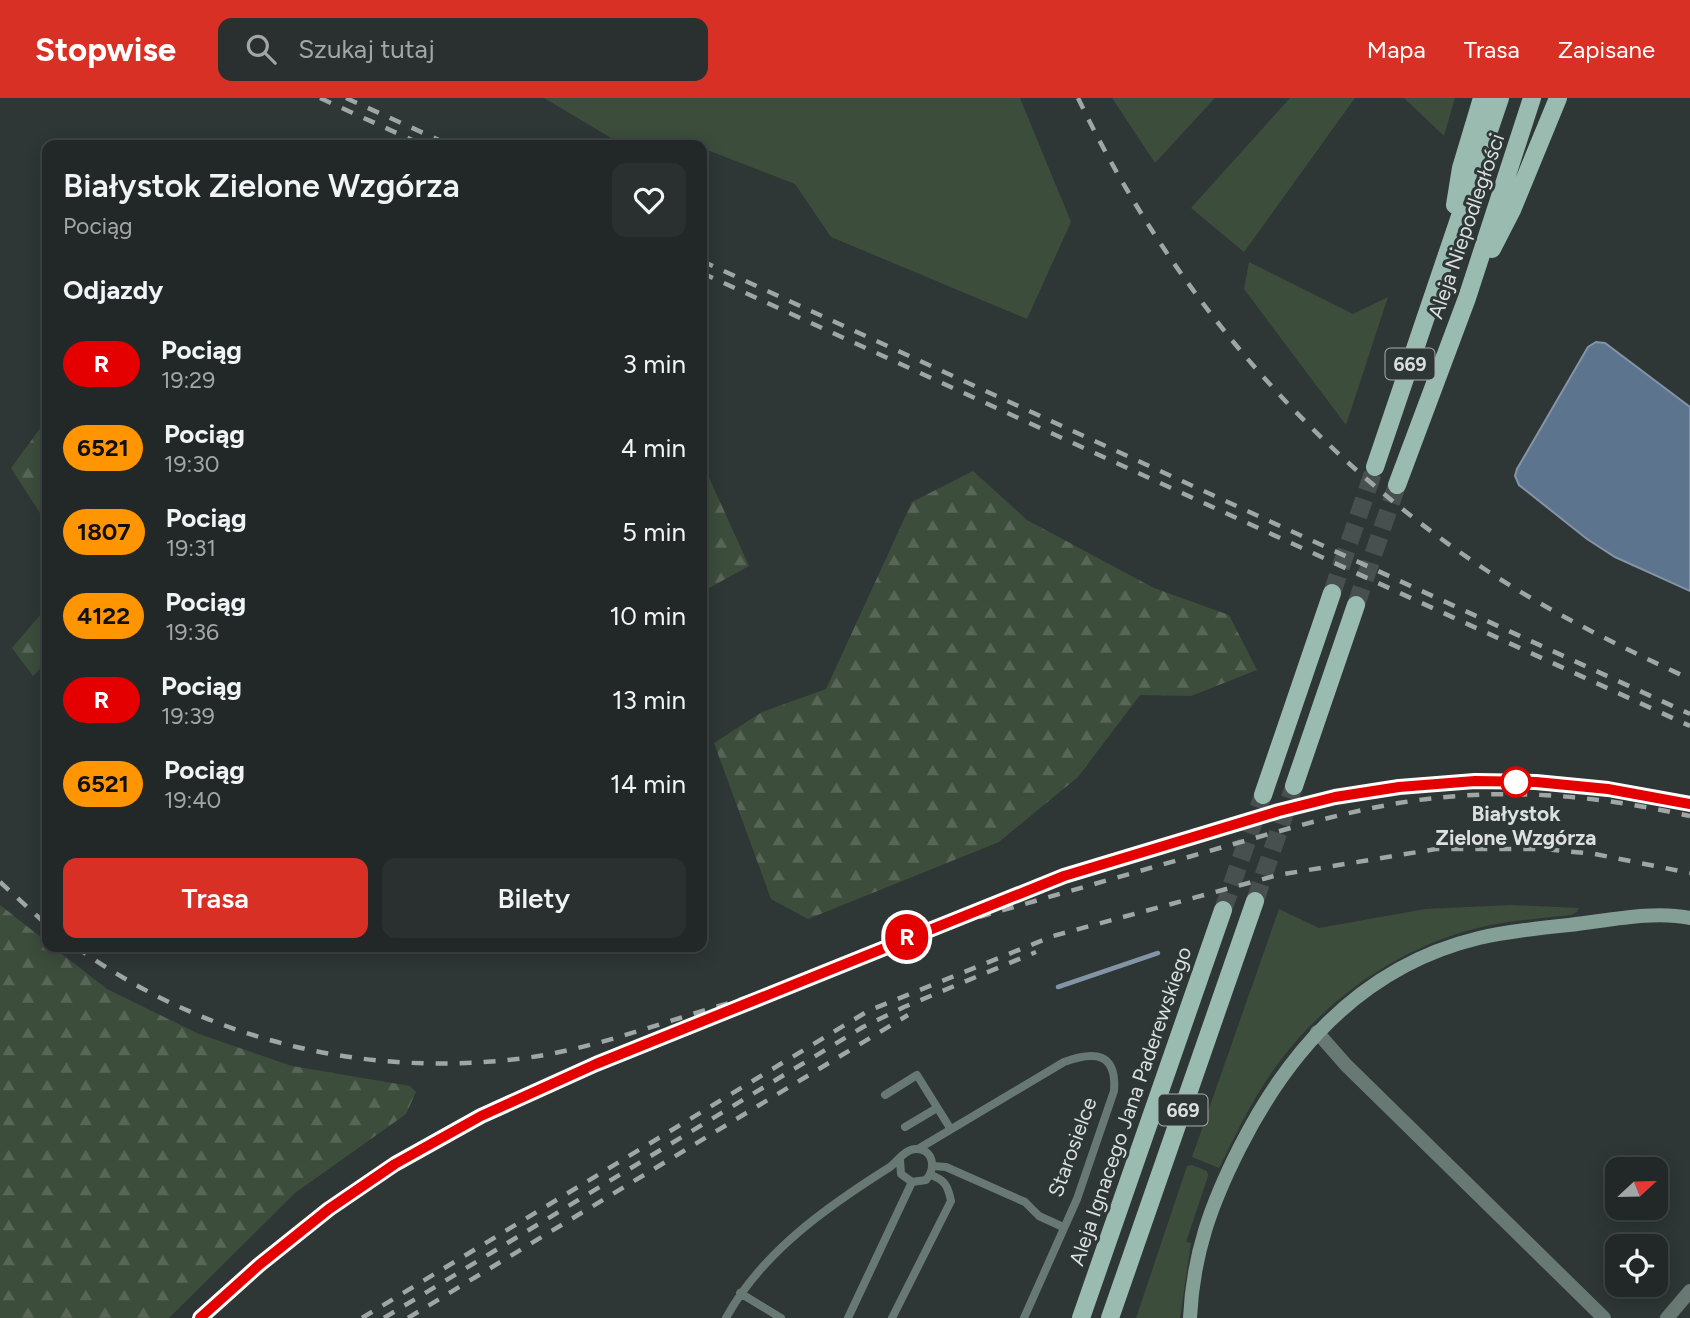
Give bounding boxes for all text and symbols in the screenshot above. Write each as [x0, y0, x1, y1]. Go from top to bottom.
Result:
search box [218, 18, 708, 81]
text: Stopwise [35, 30, 176, 69]
icon: search [242, 30, 280, 68]
text: Szukaj tutaj [298, 33, 435, 65]
text: Mapa [1367, 35, 1426, 64]
text: Trasa [1464, 35, 1520, 64]
text: Zapisane [1558, 35, 1655, 64]
street label: Aleja Niepodległości [1423, 130, 1509, 322]
button: heart [612, 163, 686, 237]
text: Białystok Zielone Wzgórza [63, 166, 460, 205]
text: Pociąg [63, 212, 132, 240]
text: Odjazdy [63, 274, 163, 306]
text: Pociąg [161, 334, 242, 366]
text: 3 min [623, 348, 686, 380]
road number: 669 [1386, 348, 1434, 380]
text: R [94, 349, 109, 378]
text: 19:29 [161, 366, 215, 394]
text: Pociąg [164, 418, 245, 450]
text: 4 min [621, 432, 686, 464]
text: 6521 [77, 433, 129, 462]
text: 19:30 [164, 450, 219, 478]
text: Pociąg [166, 502, 247, 534]
text: 5 min [622, 516, 686, 548]
text: 1807 [77, 517, 131, 546]
text: 19:31 [166, 534, 216, 562]
text: Pociąg [165, 586, 246, 618]
text: 10 min [610, 600, 686, 632]
text: 4122 [77, 601, 130, 630]
text: 19:36 [165, 618, 219, 646]
text: Pociąg [161, 670, 242, 702]
text: 13 min [612, 684, 686, 716]
text: R [94, 685, 109, 714]
text: 19:39 [161, 702, 215, 730]
text: Pociąg [164, 754, 245, 786]
marker: Białystok Zielone Wzgórza [1501, 767, 1531, 797]
text: 14 min [610, 768, 686, 800]
text: 6521 [77, 769, 129, 798]
text: 19:40 [164, 786, 221, 814]
place label: Białystok Zielone Wzgórza [1436, 801, 1596, 850]
button: Trasa [63, 858, 368, 938]
button: Bilety [382, 858, 686, 938]
line badge: R [884, 914, 930, 960]
text: R [899, 922, 915, 951]
street label: Aleja Ignacego Jana Paderewskiego [1063, 943, 1197, 1269]
street label: Starosielce [1042, 1094, 1102, 1200]
road number: 669 [1158, 1094, 1208, 1126]
north arrow [1605, 1157, 1668, 1220]
map controls [1605, 1157, 1668, 1297]
button: locate [1605, 1234, 1668, 1297]

